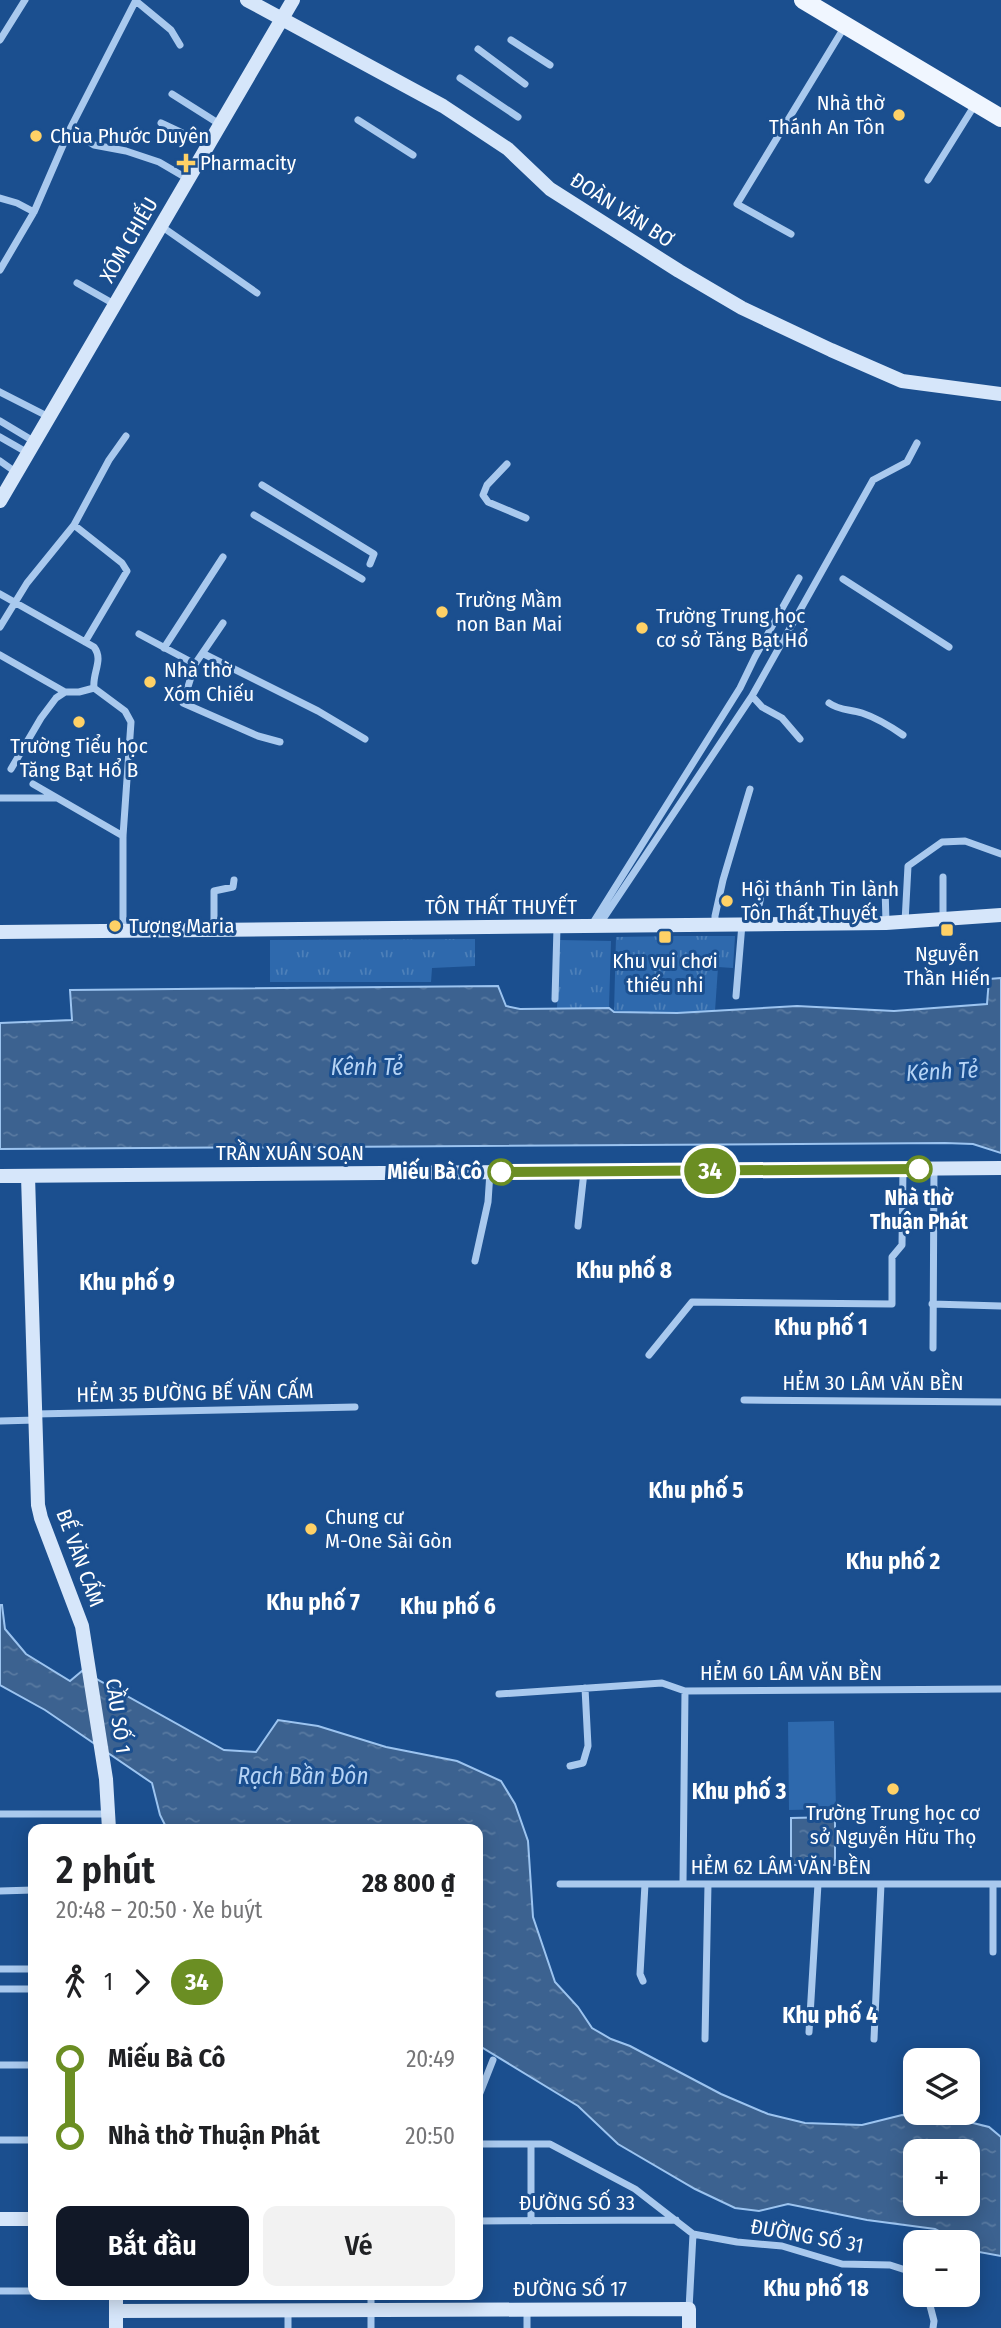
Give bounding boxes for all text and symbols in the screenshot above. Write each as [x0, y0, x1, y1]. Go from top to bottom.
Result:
place label: Nhà thờ Thánh An Tôn [769, 90, 886, 140]
marker: Nhà thờ Thánh An Tôn [891, 107, 907, 123]
place label: Chùa Phước Duyên [50, 123, 209, 149]
marker: Chùa Phước Duyên [28, 128, 44, 144]
place label: Pharmacity [200, 150, 297, 176]
marker: Pharmacity [178, 155, 194, 171]
street label: ĐOÀN VĂN BƠ [565, 167, 679, 253]
street label: XÓM CHIẾU [93, 192, 164, 287]
place label: Trường Mầm non Ban Mai [456, 587, 562, 637]
place label: Trường Trung học cơ sở Tăng Bạt Hổ [656, 603, 808, 653]
marker: Trường Mầm non Ban Mai [434, 604, 450, 620]
marker: Trường Trung học cơ sở Tăng Bạt Hổ [634, 620, 650, 636]
place label: Nhà thờ Xóm Chiếu [164, 657, 254, 707]
marker: Nhà thờ Xóm Chiếu [142, 674, 158, 690]
marker: Trường Tiểu học Tăng Bạt Hổ B [71, 714, 87, 730]
place label: Trường Tiểu học Tăng Bạt Hổ B [10, 733, 148, 783]
place label: Hội thánh Tin lành Tôn Thất Thuyết [741, 876, 899, 926]
street label: TÔN THẤT THUYẾT [425, 893, 577, 920]
marker: Hội thánh Tin lành Tôn Thất Thuyết [719, 893, 735, 909]
place label: Tượng Maria [129, 913, 234, 939]
marker: Tượng Maria [107, 918, 123, 934]
marker: Nguyễn Thần Hiến [939, 922, 955, 938]
marker: Khu vui chơi thiếu nhi [657, 929, 673, 945]
place label: Nguyễn Thần Hiến [904, 941, 990, 991]
place label: Khu vui chơi thiếu nhi [612, 948, 718, 998]
water label: Kênh Tẻ [331, 1053, 403, 1081]
water label: Kênh Tẻ [905, 1055, 979, 1087]
street label: TRẦN XUÂN SOẠN [216, 1139, 364, 1166]
line badge: 34 [678, 1148, 742, 1194]
marker: Nhà thờ Thuận Phát [906, 1156, 932, 1182]
place label: Miếu Bà Cô [387, 1157, 482, 1185]
text: 34 [698, 1157, 722, 1185]
marker: Miếu Bà Cô [488, 1159, 514, 1185]
place label: Nhà thờ Thuận Phát [870, 1185, 969, 1235]
district label: Khu phố 8 [576, 1254, 672, 1284]
district label: Khu phố 9 [79, 1266, 175, 1296]
district label: Khu phố 1 [774, 1311, 868, 1341]
street label: HẺM 30 LÂM VĂN BỀN [782, 1369, 964, 1396]
street label: HẺM 35 ĐƯỜNG BẾ VĂN CẤM [76, 1377, 314, 1408]
district label: Khu phố 5 [648, 1474, 744, 1504]
place label: Chung cư M-One Sài Gòn [325, 1504, 452, 1554]
street label: BẾ VĂN CẤM [50, 1505, 111, 1610]
marker: Chung cư M-One Sài Gòn [303, 1521, 319, 1537]
district label: Khu phố 2 [846, 1545, 941, 1575]
district label: Khu phố 7 [266, 1586, 360, 1616]
district label: Khu phố 6 [400, 1590, 496, 1620]
street label: HẺM 60 LÂM VĂN BỀN [700, 1659, 882, 1686]
street label: CẦU SỐ 1 [100, 1677, 137, 1755]
water label: Rạch Bần Đôn [238, 1762, 368, 1790]
district label: Khu phố 3 [692, 1775, 786, 1805]
marker: Trường Trung học cơ sở Nguyễn Hữu Thọ [885, 1781, 901, 1797]
place label: Trường Trung học cơ sở Nguyễn Hữu Thọ [806, 1800, 981, 1850]
text: 2 phút [56, 1847, 155, 1893]
street label: HẺM 62 LÂM VĂN BỀN [691, 1853, 871, 1880]
text: 28 800 ₫ [362, 1868, 455, 1899]
text: 20:48 – 20:50 · Xe buýt [56, 1896, 262, 1924]
icon: walk [56, 1963, 94, 2001]
icon: forward [123, 1963, 161, 2001]
text: 1 [104, 1968, 113, 1996]
text: 34 [185, 1968, 209, 1996]
district label: Khu phố 4 [782, 1999, 878, 2029]
text: Miếu Bà Cô [108, 2043, 225, 2074]
text: 20:49 [406, 2045, 455, 2073]
map controls [903, 2048, 980, 2307]
button: layers [903, 2048, 980, 2125]
text: Nhà thờ Thuận Phát [108, 2120, 320, 2151]
text: 20:50 [405, 2122, 455, 2150]
button: + [903, 2139, 980, 2216]
street label: ĐƯỜNG SỐ 33 [519, 2189, 635, 2216]
button: Bắt đầu [56, 2206, 249, 2286]
button: Vé [263, 2206, 455, 2286]
street label: ĐƯỜNG SỐ 31 [748, 2212, 866, 2259]
button: − [903, 2230, 980, 2307]
district label: Khu phố 18 [763, 2272, 869, 2302]
street label: ĐƯỜNG SỐ 17 [513, 2275, 627, 2302]

